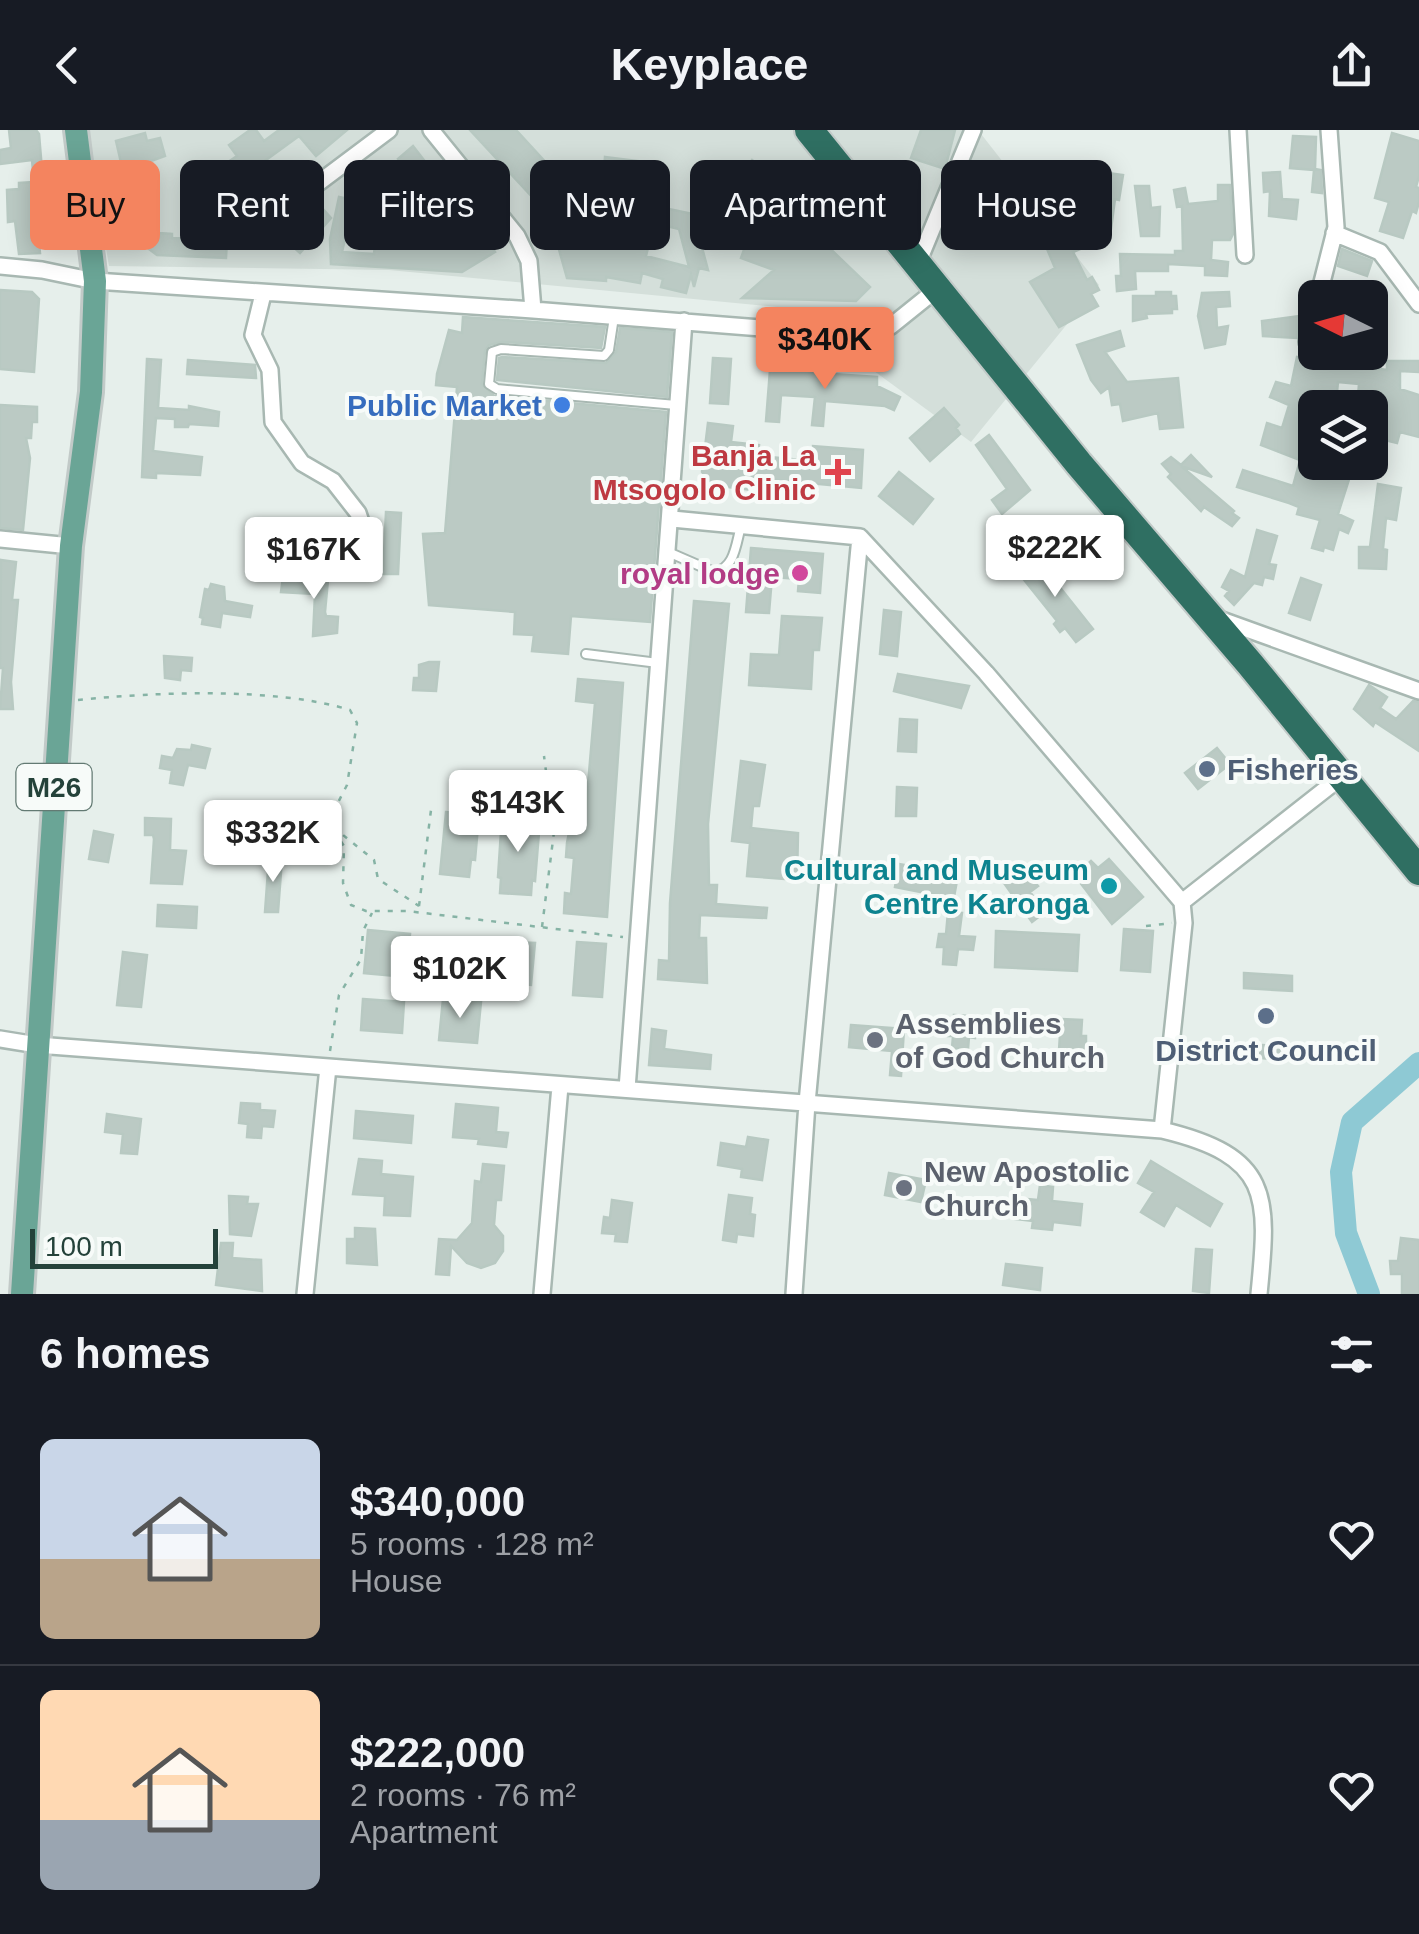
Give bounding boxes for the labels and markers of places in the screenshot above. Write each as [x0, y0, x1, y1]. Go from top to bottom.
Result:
pin: $340K [755, 307, 895, 392]
place label: Public Market [347, 389, 542, 422]
marker: Public Market [551, 394, 573, 416]
place label: Banja La Mtsogolo Clinic [593, 439, 816, 506]
marker: Banja La Mtsogolo Clinic [825, 459, 851, 485]
pin: $222K [985, 515, 1125, 600]
pin: $167K [244, 517, 384, 602]
place label: royal lodge [620, 557, 780, 590]
marker: royal lodge [789, 562, 811, 584]
place label: Fisheries [1227, 753, 1359, 786]
marker: Fisheries [1196, 758, 1218, 780]
pin: $143K [448, 770, 588, 855]
pin: $332K [203, 800, 343, 885]
place label: Cultural and Museum Centre Karonga [784, 853, 1089, 920]
marker: Cultural and Museum Centre Karonga [1098, 875, 1120, 897]
pin: $102K [390, 936, 530, 1021]
marker: District Council [1255, 1005, 1277, 1027]
place label: Assemblies of God Church [895, 1007, 1105, 1074]
marker: Assemblies of God Church [864, 1029, 886, 1051]
place label: District Council [1155, 1034, 1377, 1067]
place label: New Apostolic Church [924, 1155, 1130, 1222]
marker: New Apostolic Church [893, 1177, 915, 1199]

